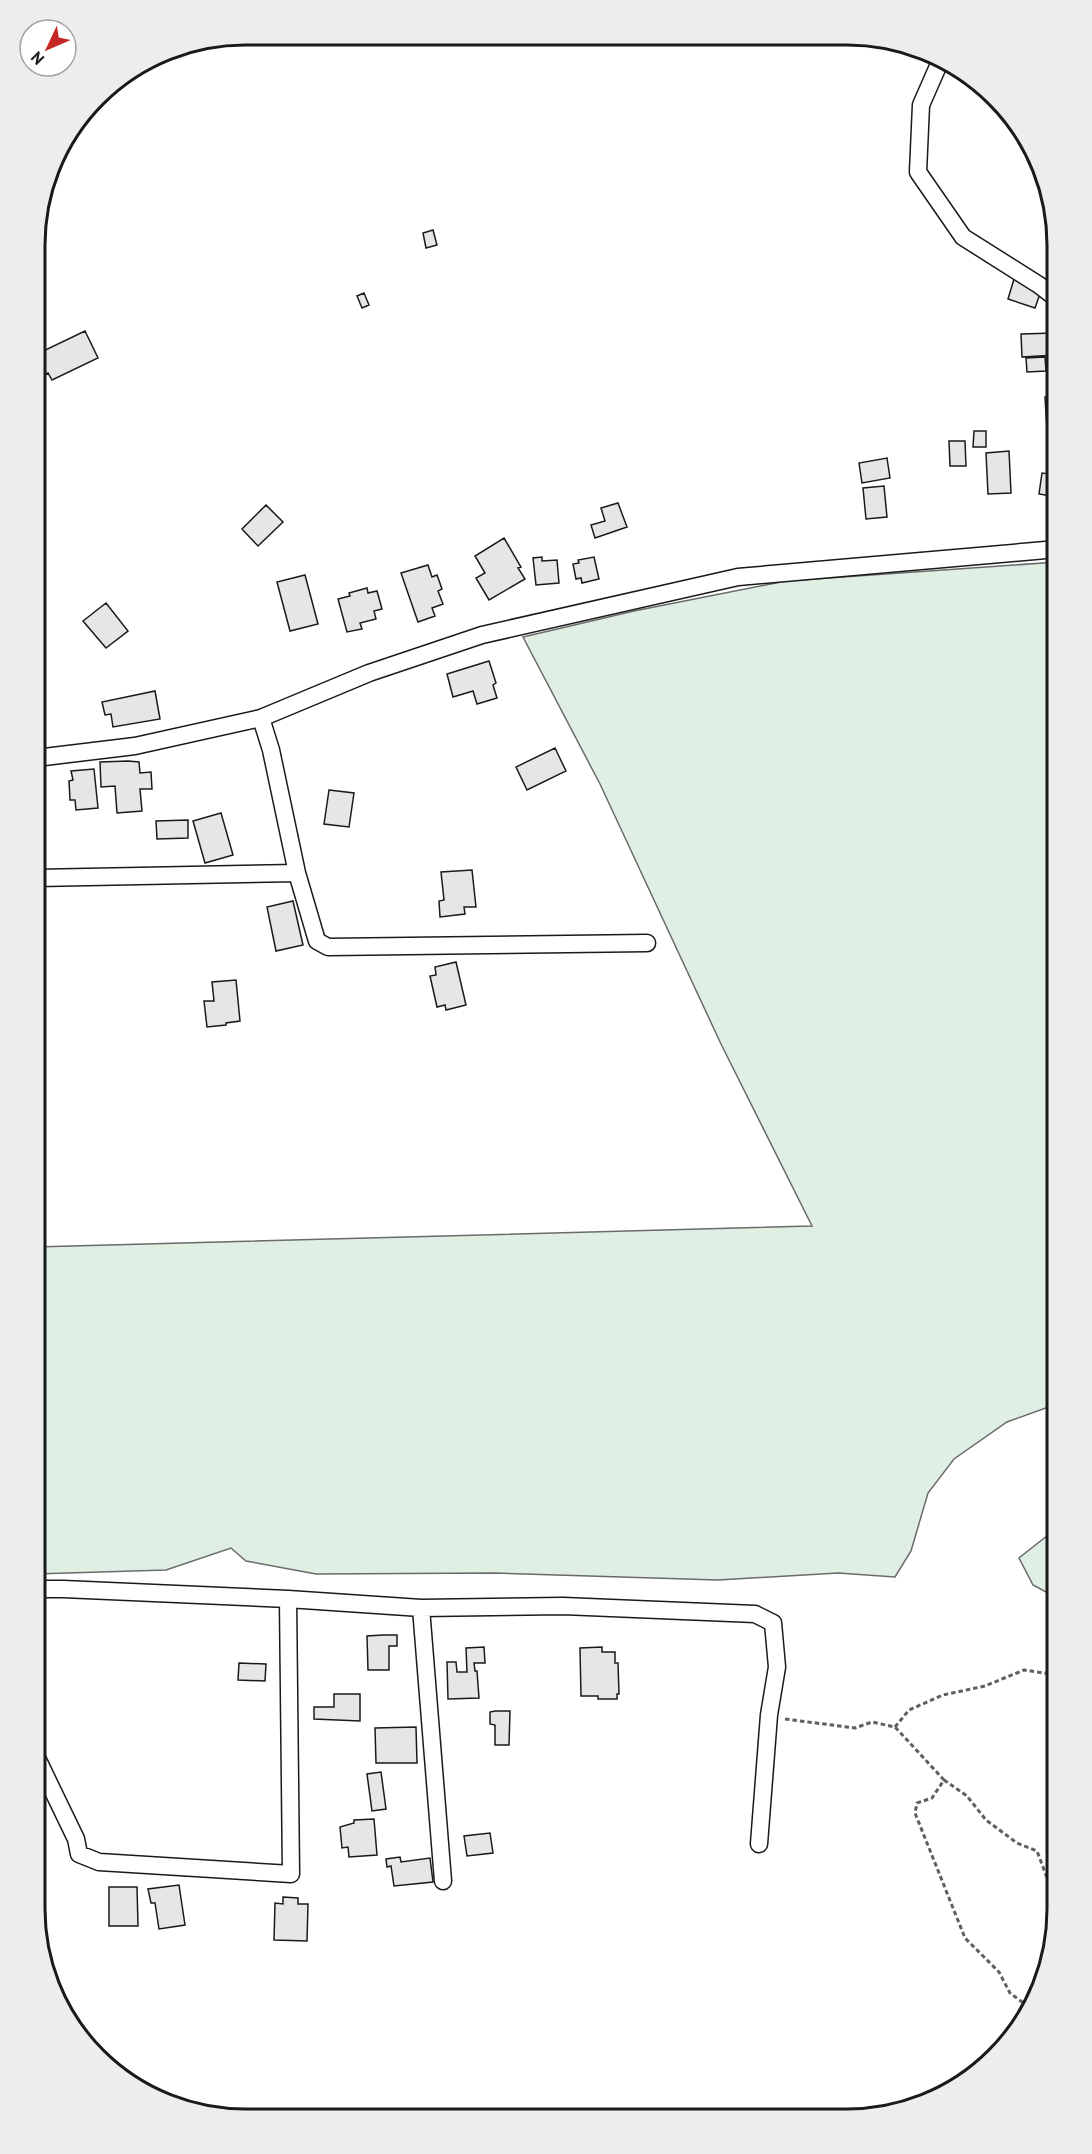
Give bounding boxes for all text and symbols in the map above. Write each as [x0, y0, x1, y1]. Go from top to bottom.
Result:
north arrow [18, 18, 78, 78]
text: N [26, 48, 48, 69]

